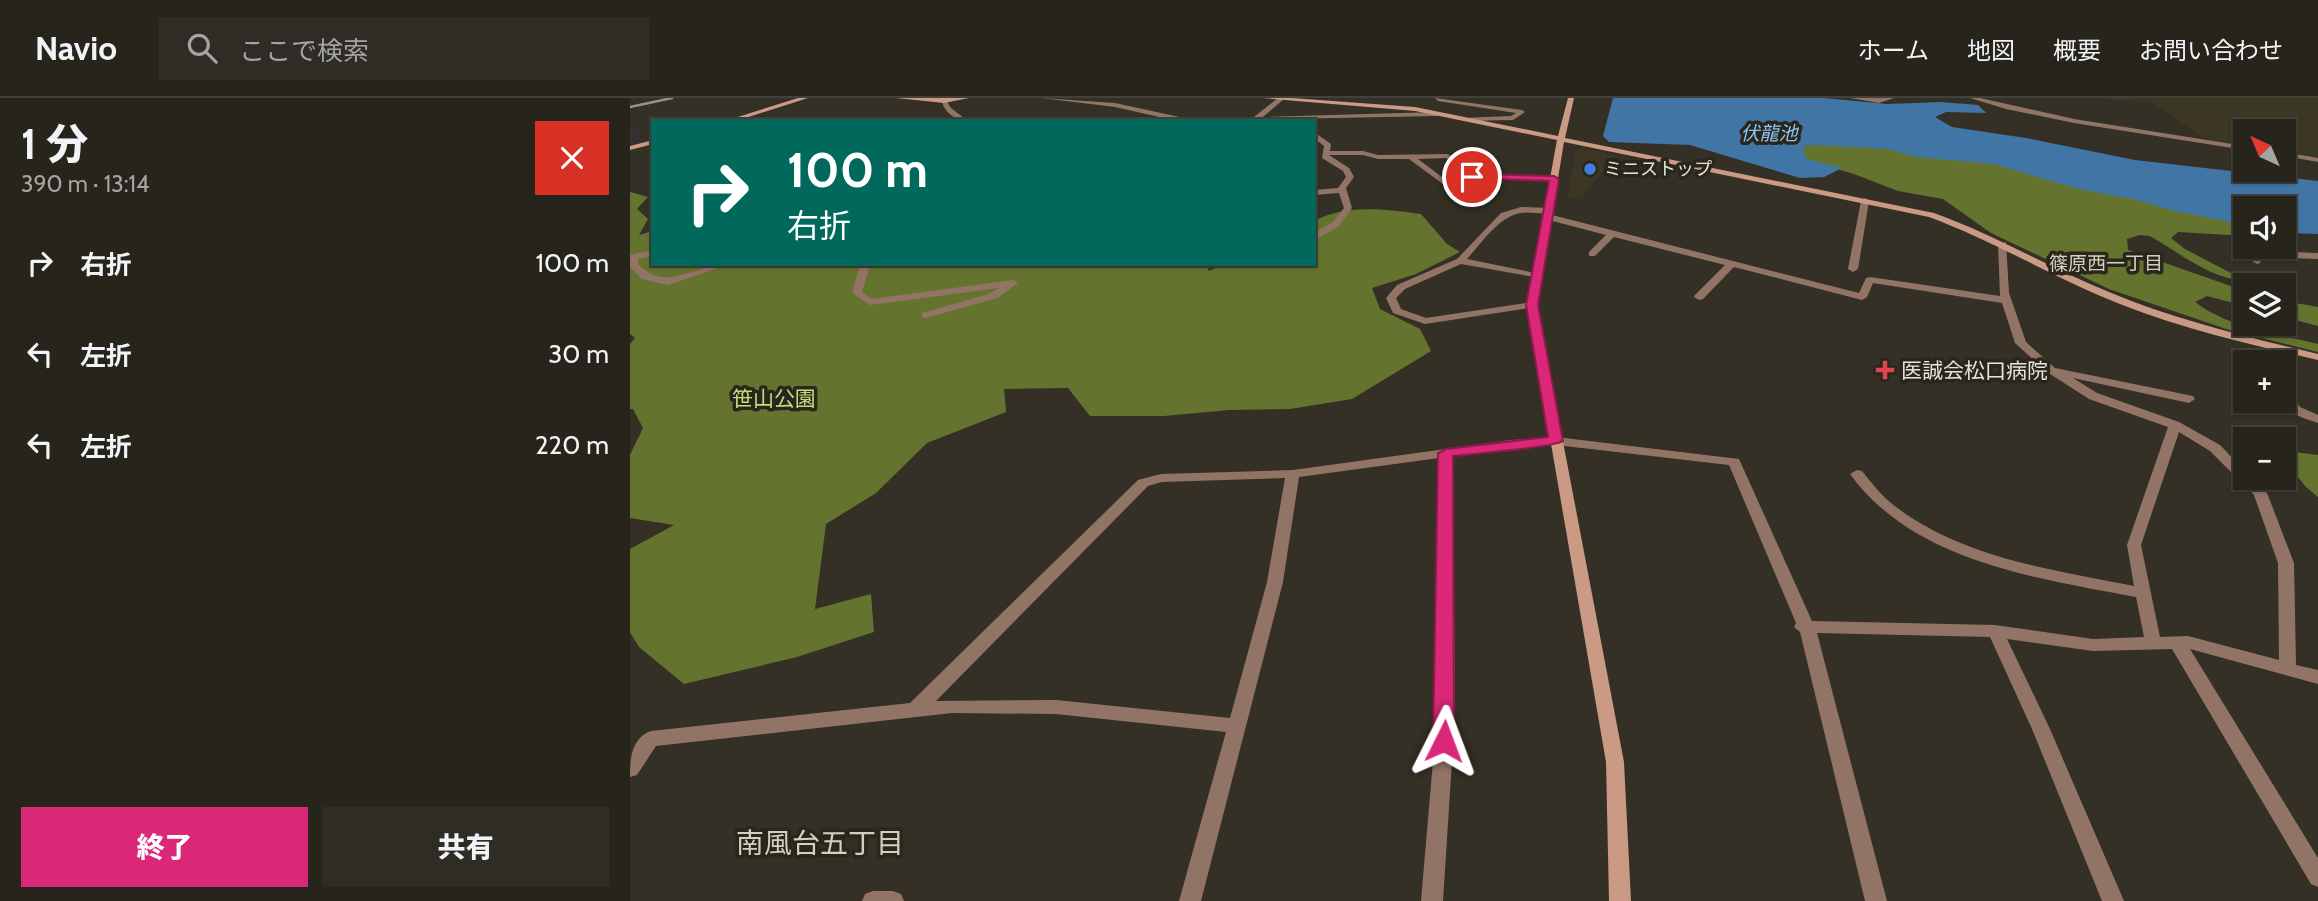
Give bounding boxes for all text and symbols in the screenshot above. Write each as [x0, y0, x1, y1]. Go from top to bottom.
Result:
search box [159, 17, 649, 80]
text: Navio [35, 28, 117, 68]
icon: search [183, 29, 221, 67]
text: ここで検索 [239, 35, 369, 67]
text: ホーム [1858, 36, 1929, 65]
text: 地図 [1967, 36, 2015, 65]
text: 概要 [2053, 36, 2101, 65]
text: お問い合わせ [2139, 36, 2283, 65]
text: 1 分 [21, 118, 88, 170]
north arrow [2233, 119, 2296, 182]
map controls [2233, 119, 2296, 490]
button: close [535, 121, 609, 195]
water label: 伏龍池 [1740, 122, 1799, 145]
text: 100 m [787, 140, 928, 199]
icon: right [672, 147, 763, 238]
pin [1442, 147, 1502, 207]
icon: arrive [1453, 158, 1491, 196]
place label: ミニストップ [1604, 158, 1712, 180]
marker: ミニストップ [1582, 161, 1598, 177]
text: 390 m · 13:14 [21, 170, 149, 198]
button: sound [2233, 196, 2296, 259]
text: 右折 [787, 206, 851, 245]
icon: right [21, 244, 59, 282]
text: 100 m [536, 247, 609, 279]
text: 右折 [80, 249, 132, 281]
district label: 篠原西一丁目 [2049, 252, 2163, 275]
button: layers [2233, 273, 2296, 336]
icon: left [21, 335, 59, 373]
text: 30 m [548, 338, 609, 370]
text: 左折 [80, 340, 132, 372]
button: + [2233, 350, 2296, 413]
place label: 医誠会松口病院 [1901, 358, 2048, 383]
marker: 医誠会松口病院 [1875, 360, 1895, 380]
park label: 笹山公園 [732, 386, 816, 411]
icon: left [21, 426, 59, 464]
button: − [2233, 427, 2296, 490]
text: 220 m [535, 429, 609, 461]
text: 左折 [80, 431, 132, 463]
position arrow [1407, 704, 1481, 778]
button: 終了 [21, 807, 308, 887]
button: 共有 [322, 807, 609, 887]
district label: 南風台五丁目 [736, 826, 904, 860]

